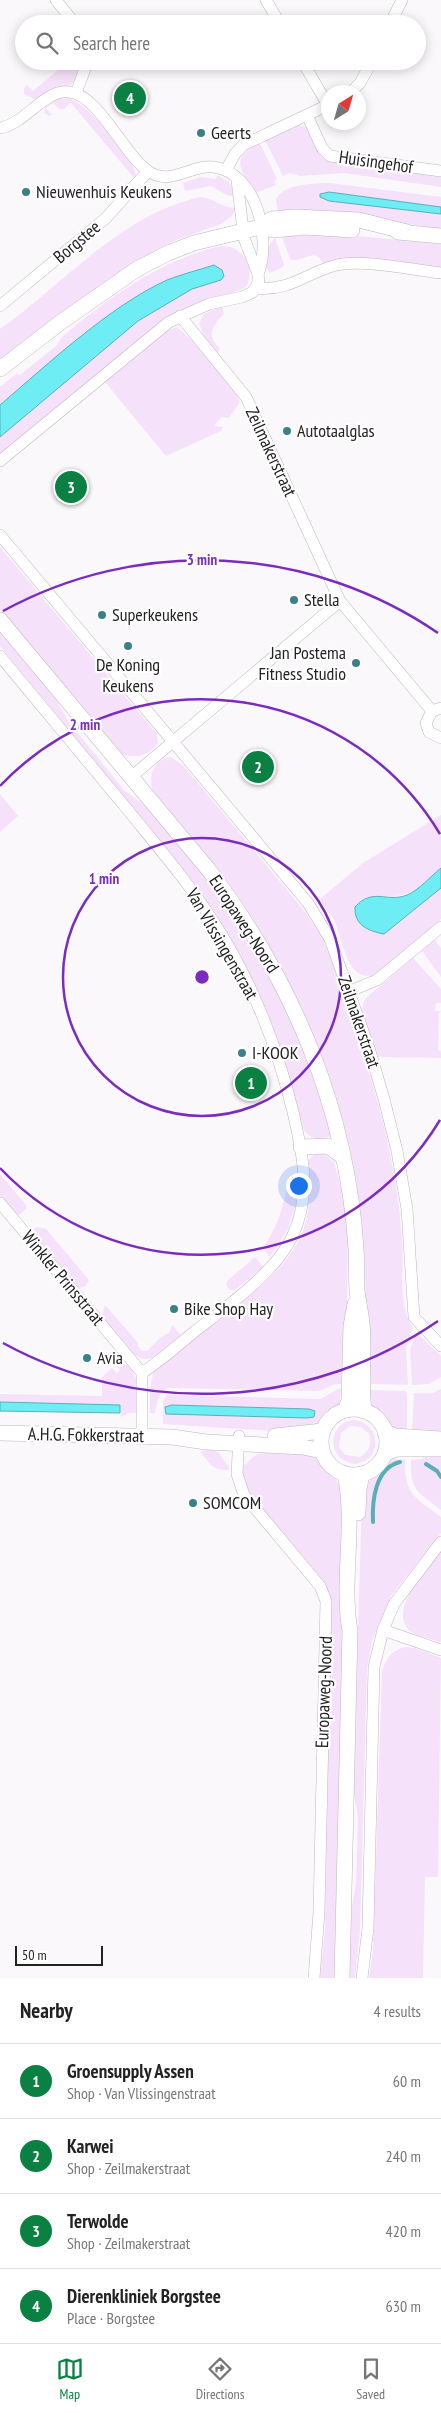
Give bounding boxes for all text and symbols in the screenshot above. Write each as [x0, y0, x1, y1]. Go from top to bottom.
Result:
search box [15, 15, 426, 70]
icon: search [33, 29, 61, 57]
text: Search here [73, 31, 150, 55]
pin: 4 [114, 79, 146, 117]
north arrow [321, 85, 366, 130]
place label: Geerts [211, 121, 251, 144]
marker: Geerts [195, 127, 207, 139]
street label: Huisingehof [338, 145, 416, 178]
place label: Nieuwenhuis Keukens [36, 180, 172, 203]
marker: Nieuwenhuis Keukens [20, 186, 32, 198]
street label: Borgstee [48, 215, 105, 268]
street label: Zeilmakerstraat [241, 403, 302, 500]
place label: Autotaalglas [297, 419, 375, 442]
marker: Autotaalglas [281, 425, 293, 437]
pin: 3 [55, 468, 87, 506]
text: 3 min [187, 550, 217, 569]
place label: Stella [304, 588, 340, 611]
marker: Stella [288, 594, 300, 606]
place label: Superkeukens [112, 603, 198, 626]
marker: Superkeukens [96, 609, 108, 621]
marker: De Koning Keukens [122, 640, 134, 652]
place label: Jan Postema Fitness Studio [258, 641, 346, 685]
place label: De Koning Keukens [96, 653, 160, 697]
marker: Jan Postema Fitness Studio [350, 657, 362, 669]
text: 2 min [70, 715, 100, 734]
pin: 2 [242, 748, 274, 786]
text: 1 min [89, 869, 119, 888]
street label: Europaweg-Noord [204, 870, 285, 977]
street label: Van Vlissingenstraat [181, 883, 264, 1004]
centre of rings [193, 968, 211, 986]
street label: Zeilmakerstraat [333, 973, 386, 1071]
place label: I-KOOK [252, 1041, 299, 1064]
marker: I-KOOK [236, 1047, 248, 1059]
pin: 1 [235, 1064, 267, 1102]
your location [286, 1173, 312, 1199]
street label: Winkler Prinsstraat [17, 1225, 110, 1330]
place label: Bike Shop Hay [184, 1297, 273, 1320]
marker: Bike Shop Hay [168, 1303, 180, 1315]
place label: Avia [97, 1346, 123, 1369]
marker: Avia [81, 1352, 93, 1364]
street label: A.H.G. Fokkerstraat [28, 1422, 144, 1447]
place label: SOMCOM [203, 1491, 261, 1514]
marker: SOMCOM [187, 1497, 199, 1509]
street label: Europaweg-Noord [310, 1636, 337, 1748]
scale bar [15, 1943, 102, 1966]
text: 50 m [22, 1946, 47, 1964]
text: Nearby [20, 1997, 73, 2024]
text: 4 results [374, 2001, 421, 2021]
text: Groensupply Assen [67, 2059, 194, 2083]
text: 1 [32, 2071, 40, 2091]
text: 60 m [393, 2071, 421, 2091]
text: Shop · Van Vlissingenstraat [67, 2083, 216, 2103]
text: Karwei [67, 2134, 114, 2158]
text: 2 [32, 2146, 40, 2166]
text: 240 m [386, 2146, 421, 2166]
text: Shop · Zeilmakerstraat [67, 2158, 190, 2178]
text: Terwolde [67, 2209, 129, 2233]
text: 3 [32, 2221, 40, 2241]
text: 420 m [386, 2221, 421, 2241]
text: Shop · Zeilmakerstraat [67, 2233, 190, 2253]
text: Dierenkliniek Borgstee [67, 2284, 221, 2308]
text: 4 [32, 2296, 40, 2316]
text: 630 m [386, 2296, 421, 2316]
text: Place · Borgstee [67, 2308, 155, 2328]
tab: Map [56, 2355, 84, 2403]
tab: Directions [196, 2355, 244, 2403]
tab: Saved [356, 2355, 385, 2403]

